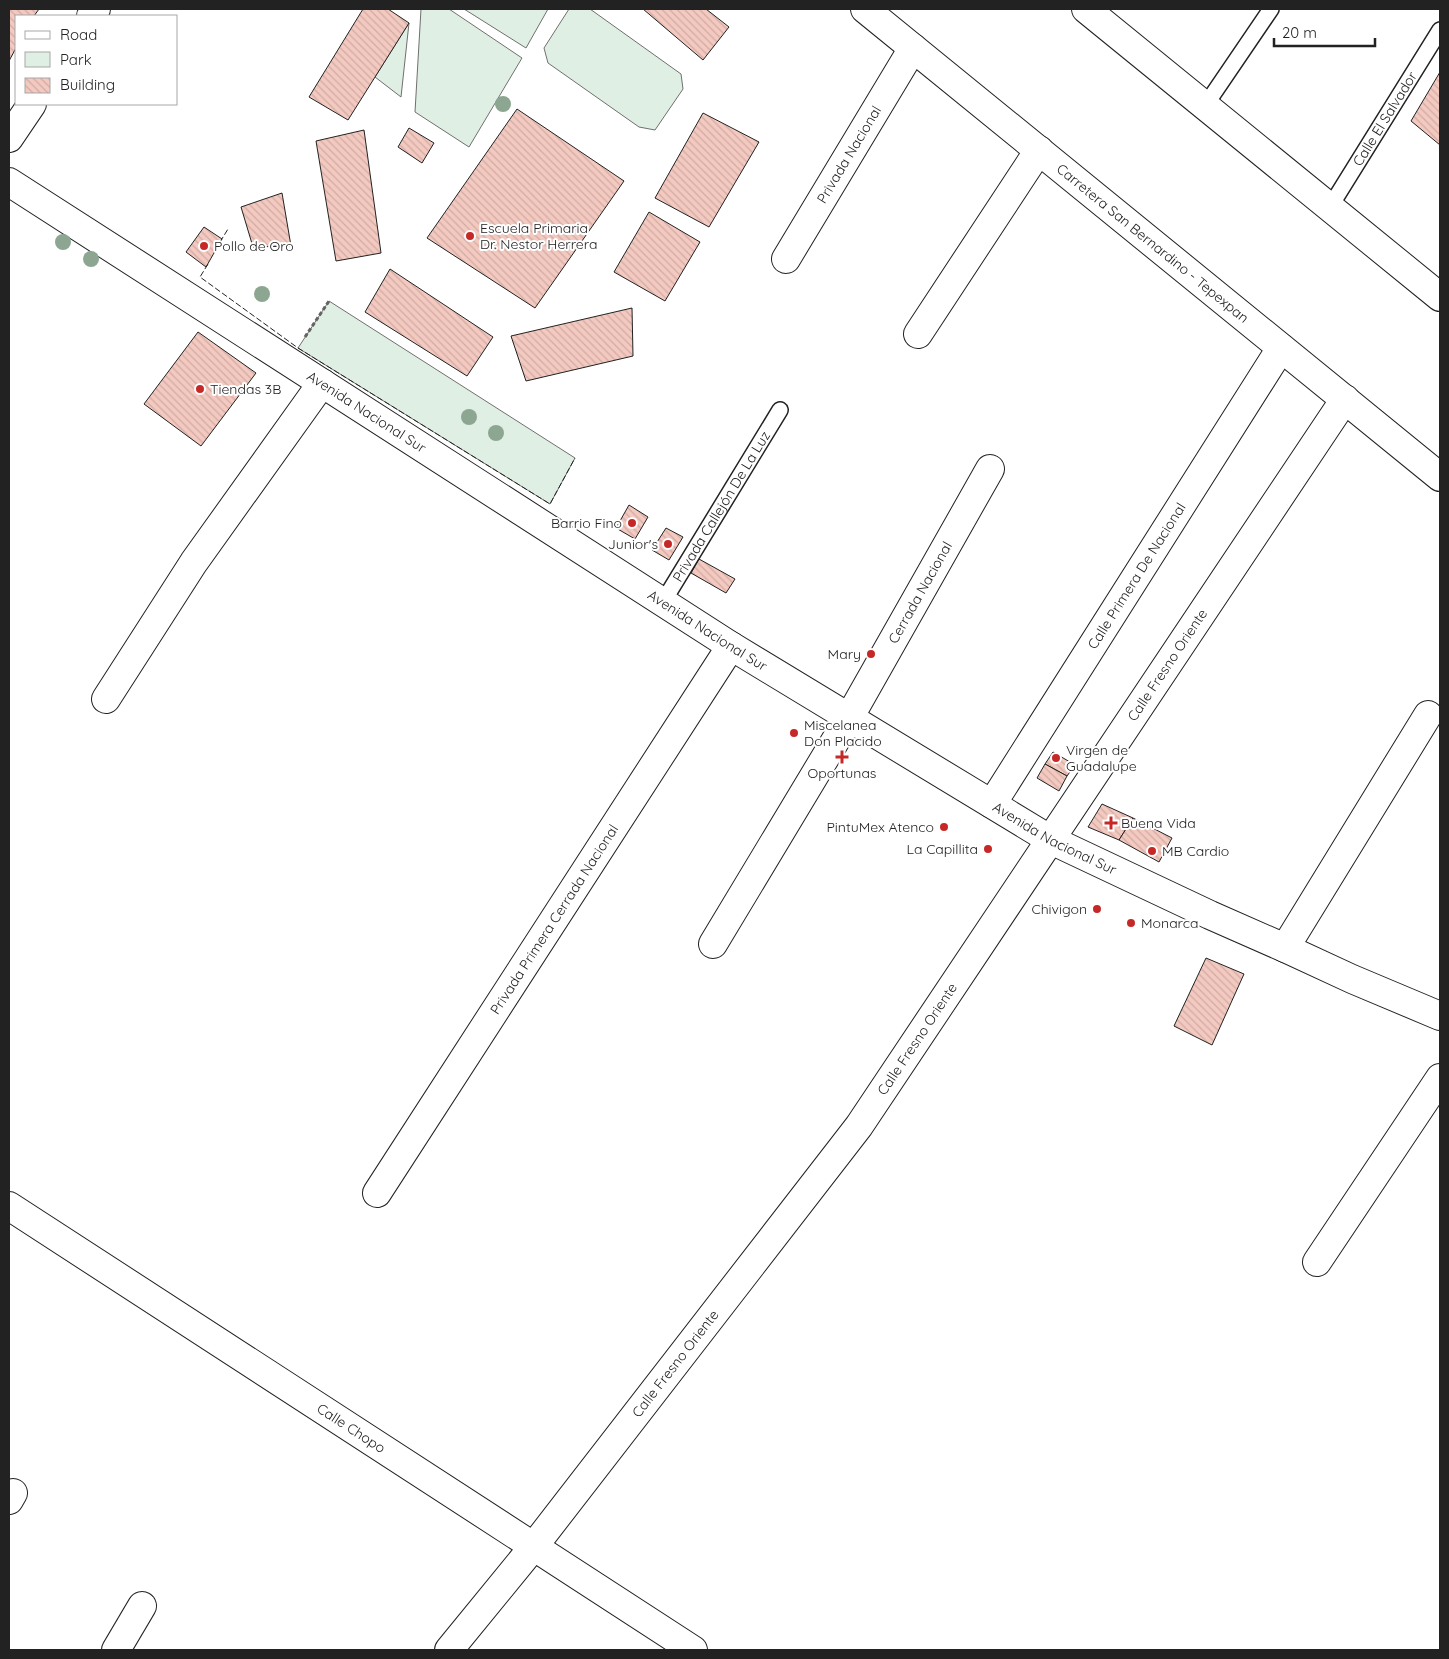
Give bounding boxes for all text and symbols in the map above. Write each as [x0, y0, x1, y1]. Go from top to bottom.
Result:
legend [15, 15, 178, 105]
scale bar [1274, 15, 1375, 47]
text: 20 m [1282, 23, 1317, 42]
text: Road [60, 25, 97, 44]
text: Park [60, 50, 92, 69]
street label: Calle El Salvador [1349, 67, 1421, 169]
text: Building [60, 75, 115, 94]
street label: Privada Nacional [813, 102, 885, 207]
street label: Carretera San Bernardino - Tepexpan [1053, 160, 1252, 327]
place label: Escuela Primaria Dr. Nestor Herrera [480, 219, 597, 253]
marker: Escuela Primaria Dr. Nestor Herrera [464, 230, 476, 242]
place label: Pollo de Oro [214, 237, 294, 255]
marker: Pollo de Oro [198, 240, 210, 252]
street label: Avenida Nacional Sur [304, 367, 430, 457]
place label: Tiendas 3B [210, 380, 281, 398]
marker: Tiendas 3B [194, 383, 206, 395]
street label: Privada Callejón De La Luz [668, 427, 774, 585]
street label: Calle Primera De Nacional [1083, 499, 1190, 653]
place label: Barrio Fino [551, 514, 622, 532]
marker: Barrio Fino [626, 517, 638, 529]
place label: Junior's [608, 535, 658, 553]
marker: Junior's [662, 538, 674, 550]
street label: Cerrada Nacional [884, 538, 956, 647]
street label: Avenida Nacional Sur [644, 586, 771, 675]
street label: Calle Fresno Oriente [1123, 605, 1211, 724]
place label: Mary [828, 645, 861, 663]
marker: Mary [865, 648, 877, 660]
place label: Miscelanea Don Placido [804, 716, 882, 750]
marker: Miscelanea Don Placido [788, 727, 800, 739]
place label: Virgen de Guadalupe [1066, 741, 1137, 775]
marker: Oportunas [836, 751, 848, 763]
marker: Virgen de Guadalupe [1050, 752, 1062, 764]
place label: Oportunas [808, 764, 876, 782]
street label: Avenida Nacional Sur [989, 798, 1120, 879]
place label: Buena Vida [1121, 814, 1196, 832]
marker: Buena Vida [1105, 817, 1117, 829]
place label: PintuMex Atenco [827, 818, 934, 836]
street label: Privada Primera Cerrada Nacional [486, 821, 622, 1018]
marker: PintuMex Atenco [938, 821, 950, 833]
place label: La Capillita [906, 840, 978, 858]
place label: MB Cardio [1162, 842, 1229, 860]
marker: La Capillita [982, 843, 994, 855]
marker: MB Cardio [1146, 845, 1158, 857]
place label: Chivigon [1032, 900, 1087, 918]
marker: Chivigon [1091, 903, 1103, 915]
place label: Monarca [1141, 914, 1198, 932]
marker: Monarca [1125, 917, 1137, 929]
street label: Calle Fresno Oriente [873, 979, 961, 1099]
street label: Calle Fresno Oriente [628, 1306, 723, 1421]
street label: Calle Chopo [314, 1399, 389, 1457]

